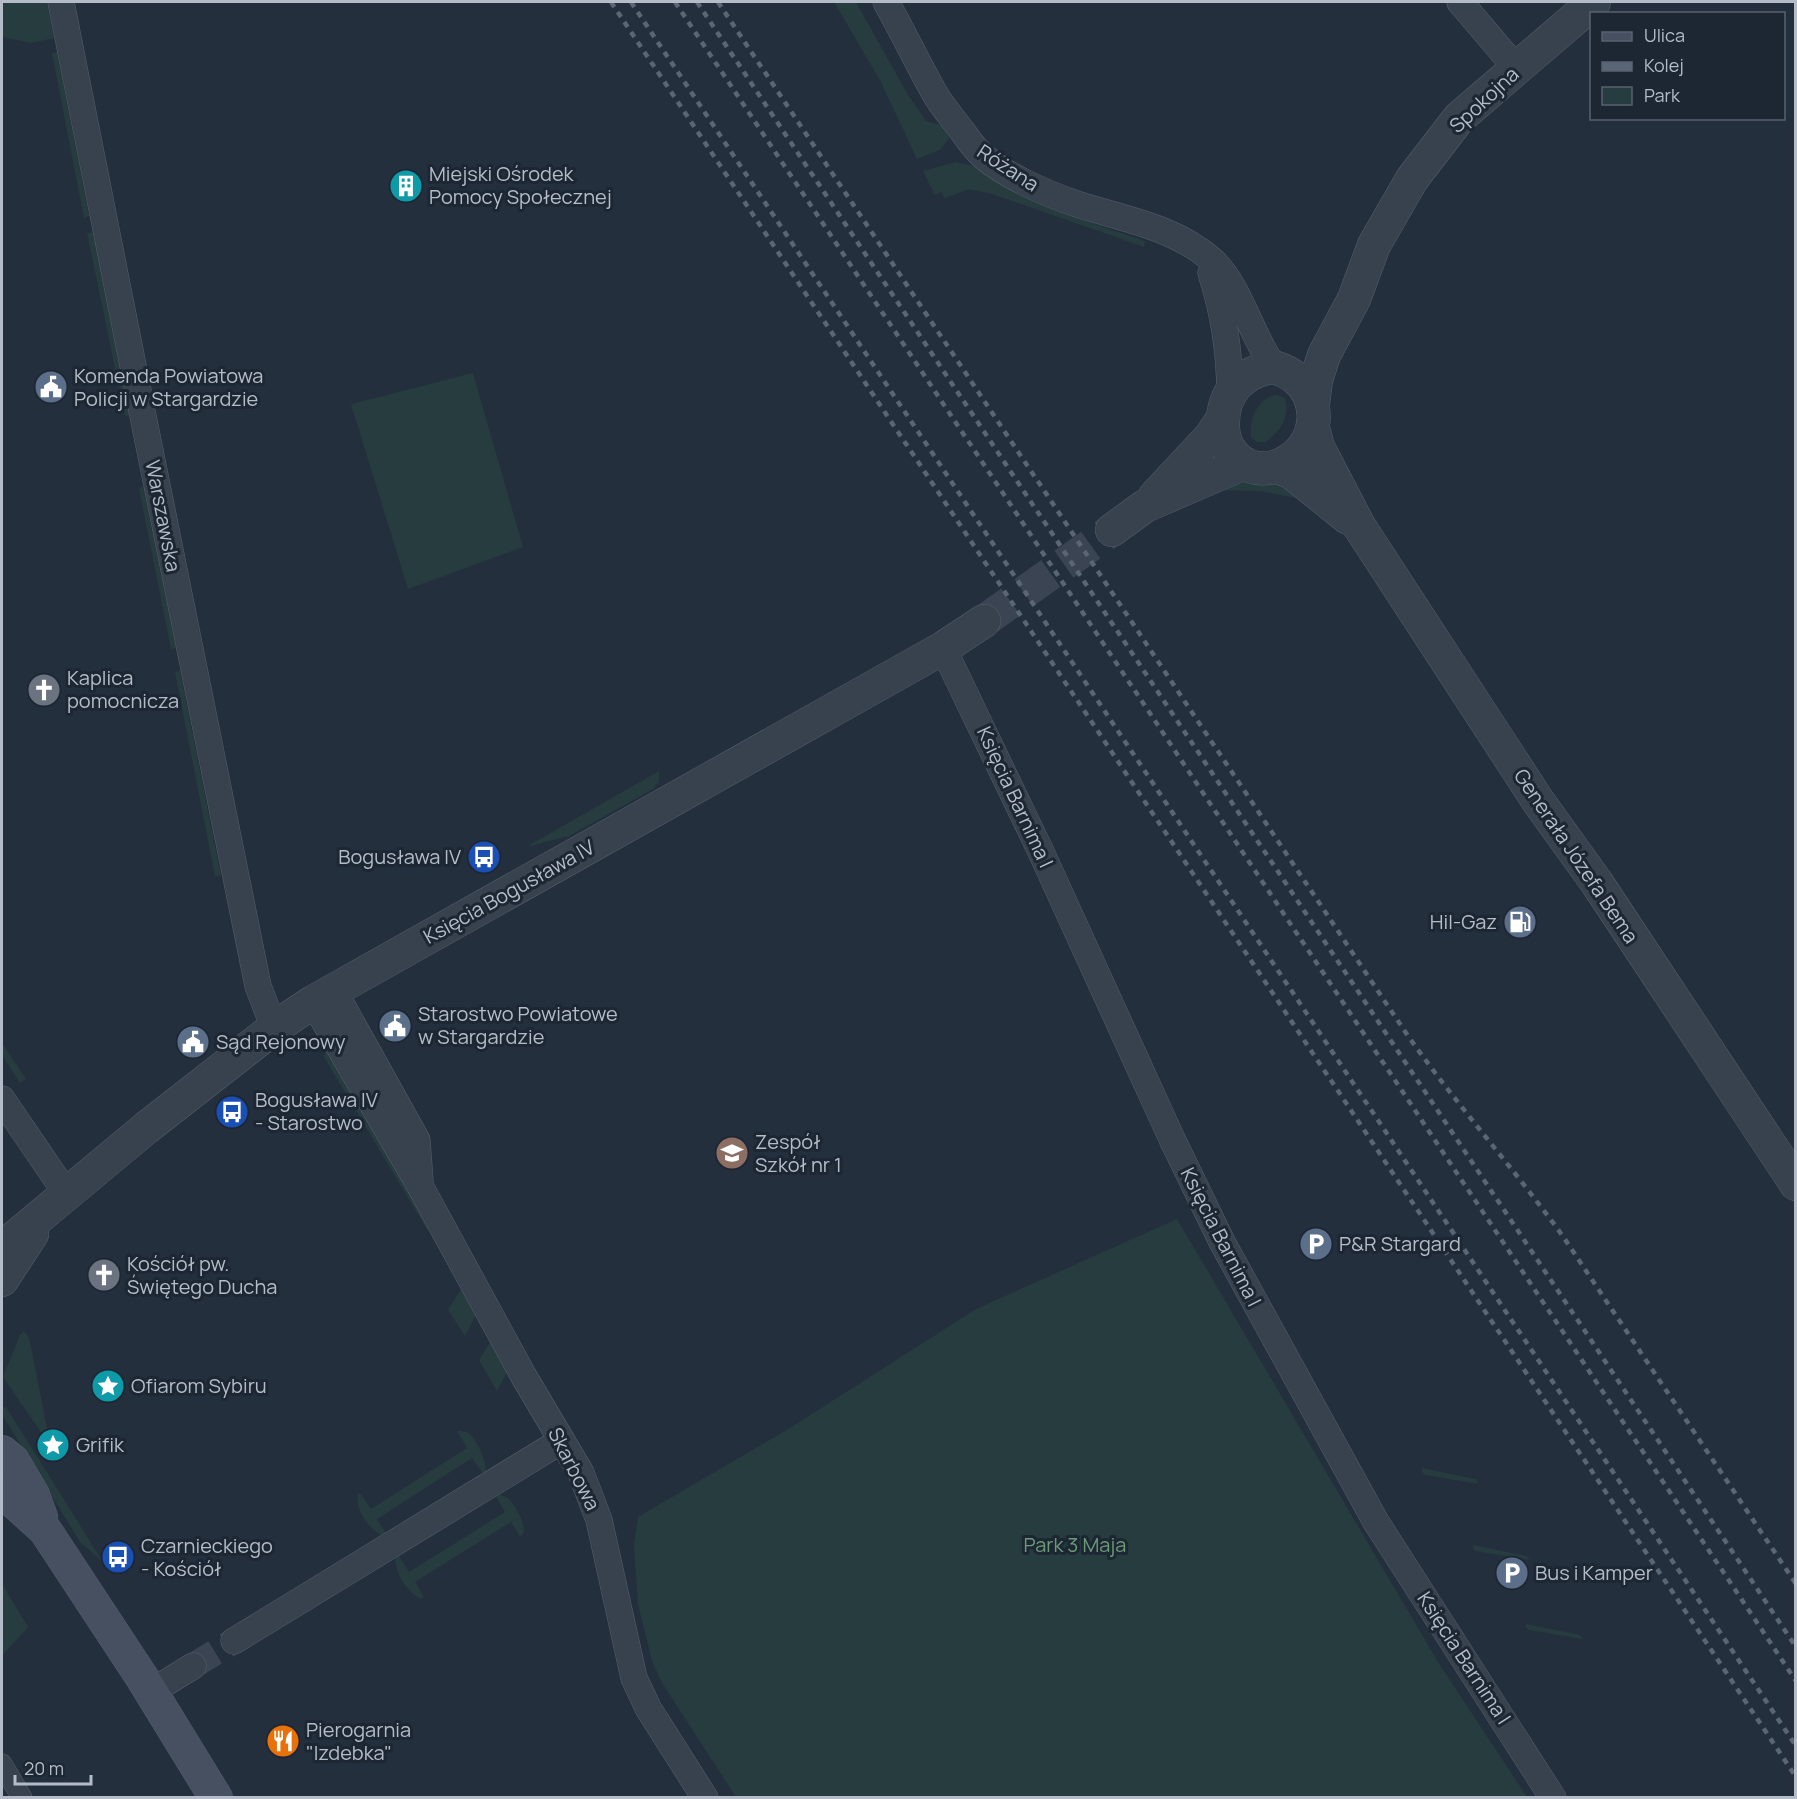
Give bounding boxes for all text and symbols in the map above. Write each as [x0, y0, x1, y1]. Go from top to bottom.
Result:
legend [1590, 12, 1785, 120]
text: Ulica [1644, 23, 1685, 47]
text: Kolej [1644, 53, 1684, 77]
street label: Spokojna [1443, 61, 1524, 139]
text: Park [1644, 83, 1681, 107]
street label: Różana [972, 138, 1044, 197]
place label: Miejski Ośrodek Pomocy Społecznej [429, 160, 612, 210]
building icon: Miejski Ośrodek Pomocy Społecznej [388, 168, 424, 204]
place label: Komenda Powiatowa Policji w Stargardzie [74, 362, 263, 412]
public building icon: Komenda Powiatowa Policji w Stargardzie [33, 369, 69, 405]
street label: Warszawska [139, 458, 188, 574]
place label: Kaplica pomocnicza [67, 664, 179, 714]
church icon: Kaplica pomocnicza [26, 672, 62, 708]
street label: Księcia Barnima I [971, 722, 1060, 872]
street label: Generała Józefa Bema [1508, 763, 1645, 948]
street label: Księcia Bogusława IV [418, 833, 599, 950]
bus stop icon: Bogusława IV [466, 839, 502, 875]
place label: Bogusława IV [338, 843, 461, 870]
fuel station icon: Hil-Gaz [1502, 904, 1538, 940]
place label: Hil-Gaz [1430, 908, 1497, 935]
place label: Starostwo Powiatowe w Stargardzie [418, 1000, 618, 1050]
public building icon: Starostwo Powiatowe w Stargardzie [377, 1008, 413, 1044]
public building icon: Sąd Rejonowy [175, 1024, 211, 1060]
place label: Sąd Rejonowy [216, 1028, 346, 1055]
place label: Bogusława IV - Starostwo [255, 1086, 378, 1136]
bus stop icon: Bogusława IV - Starostwo [214, 1094, 250, 1130]
place label: Zespół Szkół nr 1 [755, 1128, 842, 1178]
school or university icon: Zespół Szkół nr 1 [714, 1135, 750, 1171]
street label: Księcia Barnima I [1175, 1163, 1268, 1311]
parking icon: P&R Stargard [1298, 1226, 1334, 1262]
place label: P&R Stargard [1339, 1230, 1461, 1257]
place label: Kościół pw. Świętego Ducha [127, 1250, 277, 1300]
church icon: Kościół pw. Świętego Ducha [86, 1257, 122, 1293]
place icon: Ofiarom Sybiru [90, 1368, 126, 1404]
place label: Ofiarom Sybiru [131, 1372, 267, 1399]
street label: Skarbowa [542, 1423, 607, 1515]
place icon: Grifik [35, 1427, 71, 1463]
place label: Grifik [76, 1431, 125, 1458]
park label: Park 3 Maja [1024, 1531, 1126, 1558]
place label: Czarnieckiego - Kościół [141, 1532, 273, 1582]
bus stop icon: Czarnieckiego - Kościół [100, 1539, 136, 1575]
parking icon: Bus i Kamper [1494, 1555, 1530, 1591]
place label: Bus i Kamper [1535, 1559, 1653, 1586]
street label: Księcia Barnima I [1412, 1586, 1517, 1729]
place label: Pierogarnia "Izdebka" [306, 1716, 411, 1766]
restaurant icon: Pierogarnia "Izdebka" [265, 1723, 301, 1759]
scale bar [15, 1748, 92, 1786]
text: 20 m [24, 1756, 64, 1780]

